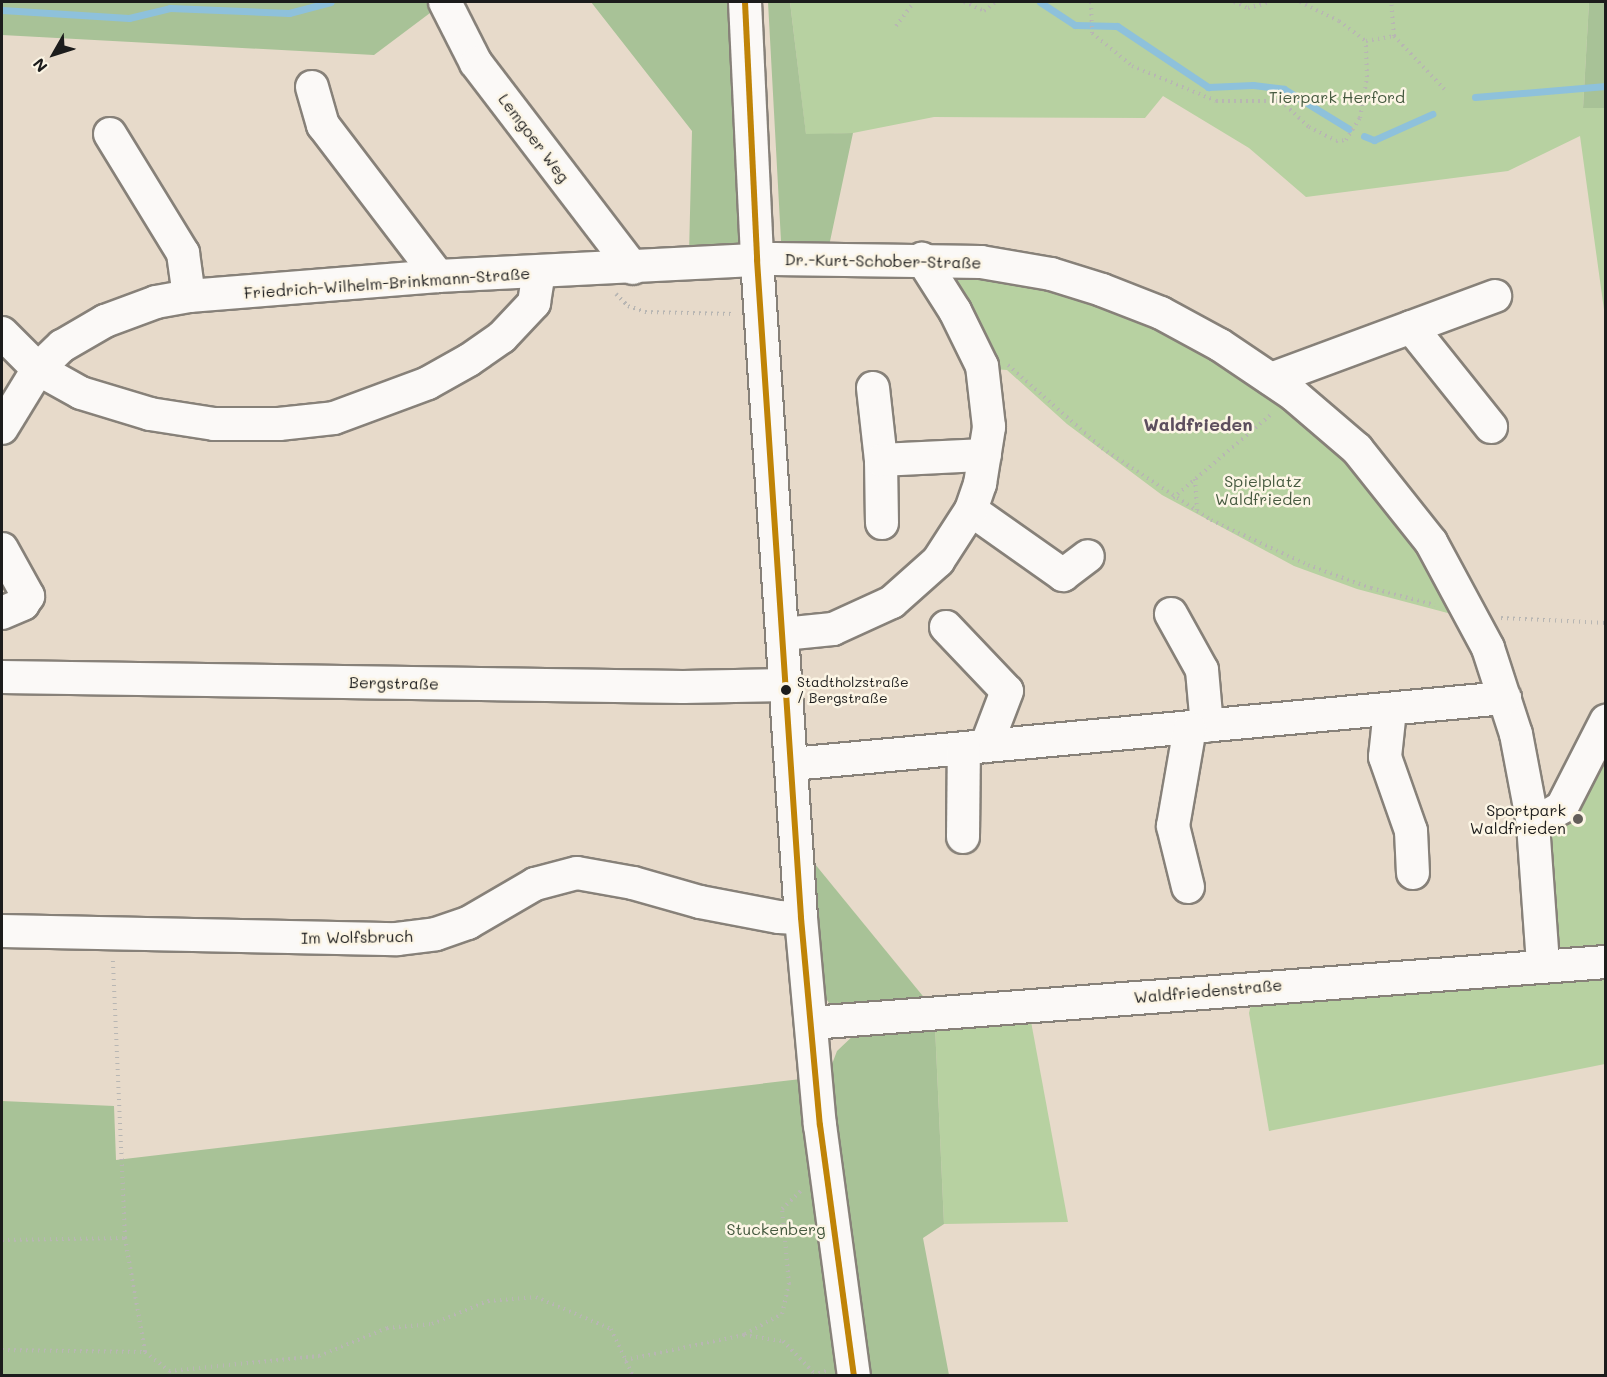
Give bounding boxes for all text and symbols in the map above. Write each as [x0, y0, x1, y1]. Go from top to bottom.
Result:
north arrow [24, 24, 84, 84]
text: N [28, 54, 52, 77]
park label: Tierpark Herford [1269, 87, 1405, 107]
street label: Lemgoer Weg [494, 90, 574, 186]
street label: Dr.-Kurt-Schober-Straße [784, 250, 982, 272]
street label: Friedrich-Wilhelm-Brinkmann-Straße [243, 263, 531, 303]
district label: Waldfrieden [1144, 413, 1252, 435]
park label: Spielplatz Waldfrieden [1215, 471, 1311, 509]
street label: Bergstraße [349, 673, 439, 693]
place label: Stadtholzstraße / Bergstraße [797, 674, 909, 706]
marker: Stadtholzstraße / Bergstraße [780, 684, 792, 696]
place label: Sportpark Waldfrieden [1470, 800, 1566, 838]
marker: Sportpark Waldfrieden [1571, 812, 1585, 826]
street label: Im Wolfsbruch [301, 926, 413, 948]
street label: Waldfriedenstraße [1133, 975, 1283, 1007]
park label: Stuckenberg [727, 1219, 825, 1239]

